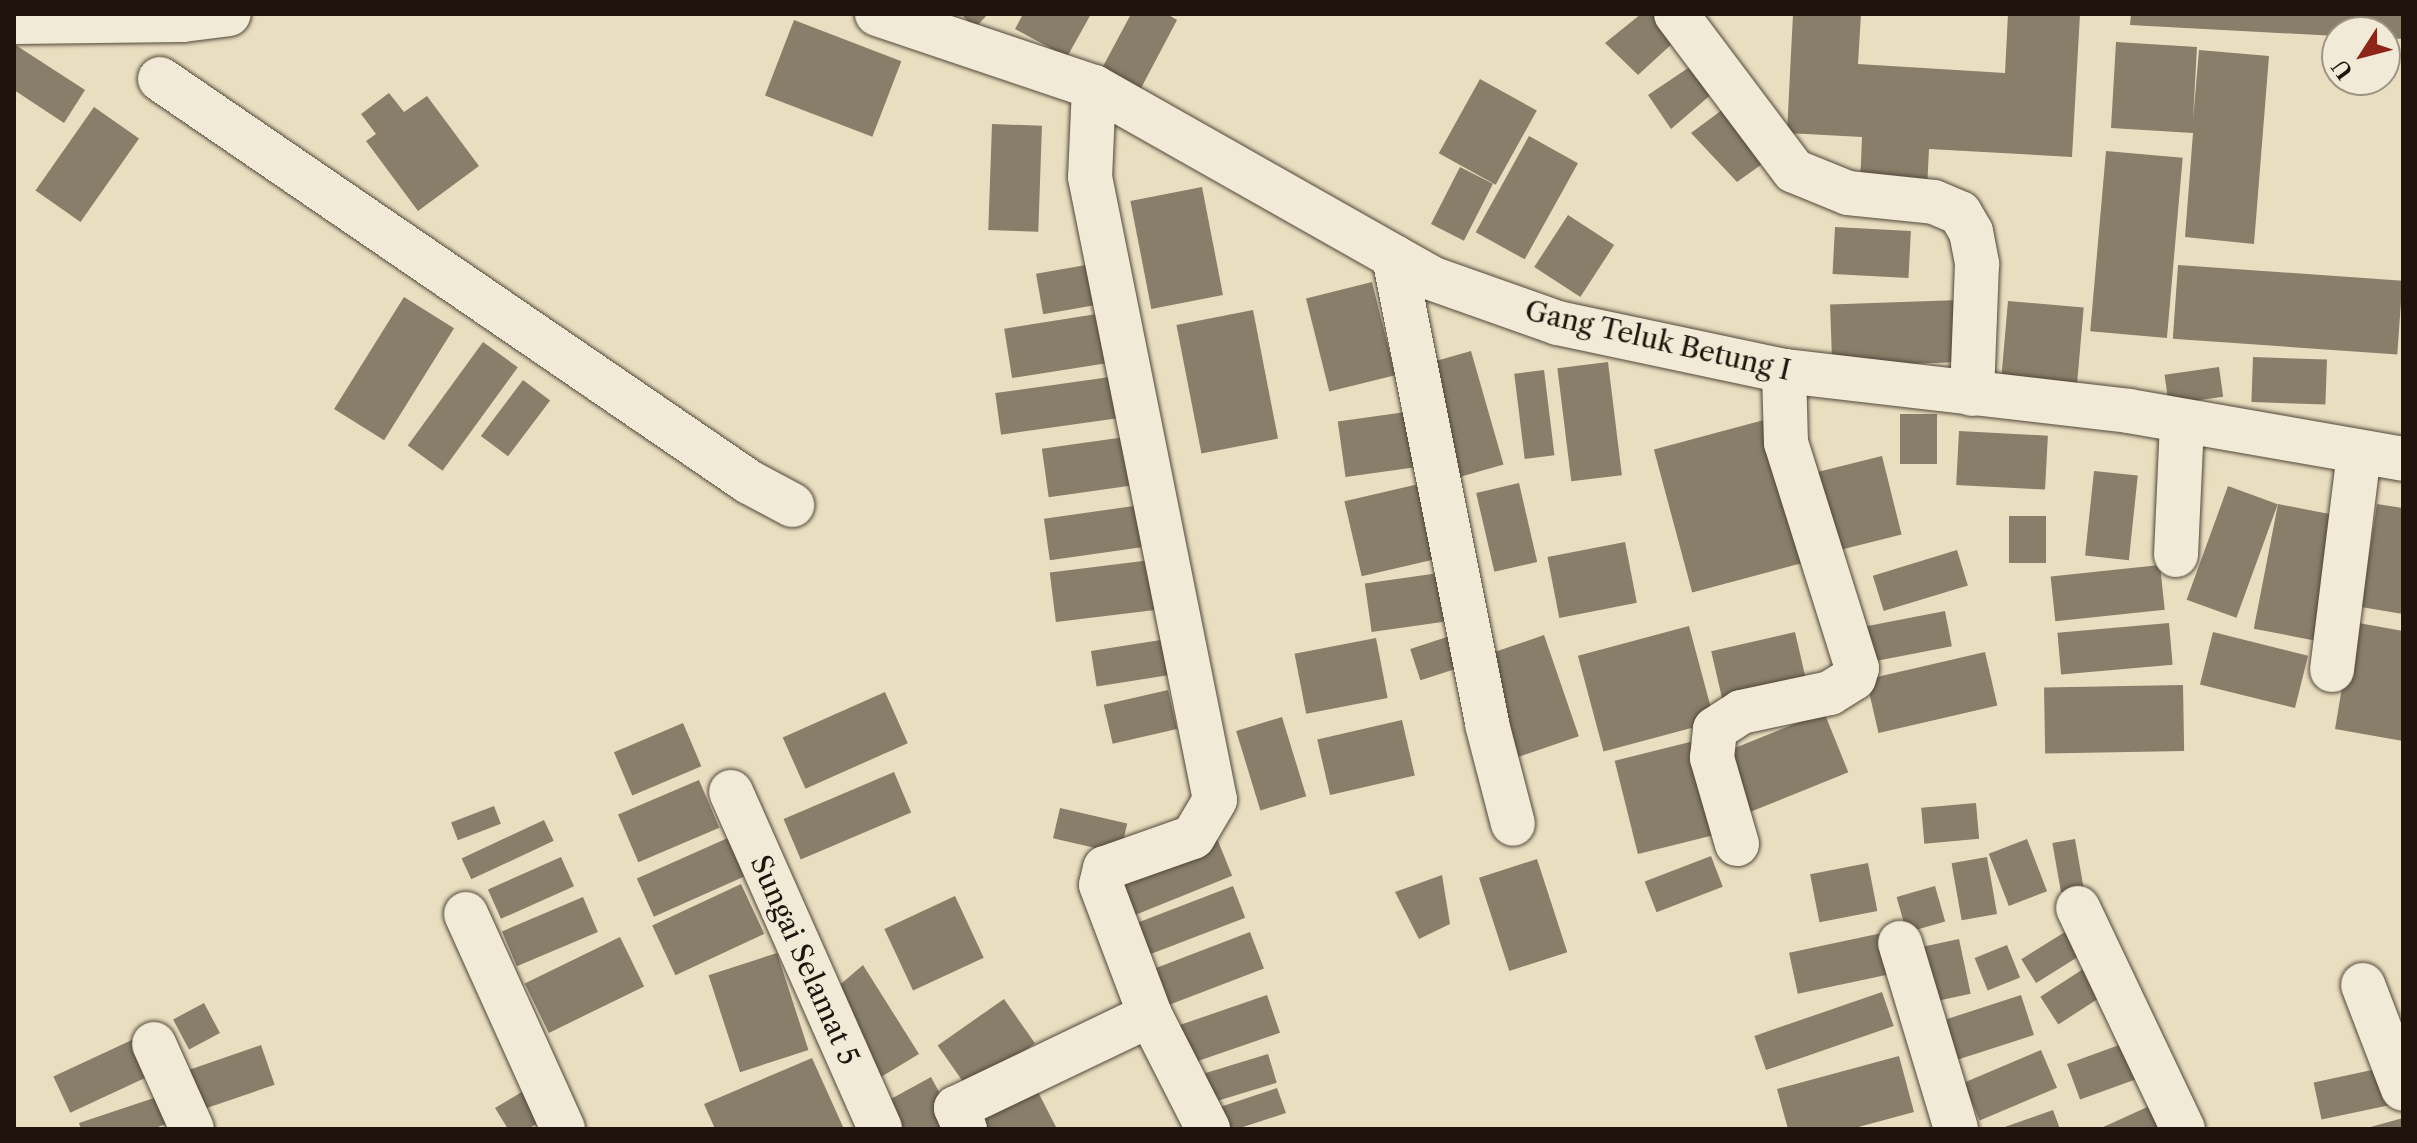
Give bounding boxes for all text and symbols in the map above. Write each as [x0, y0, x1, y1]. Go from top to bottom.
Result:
north arrow [2321, 16, 2401, 96]
text: U [2327, 54, 2359, 84]
street label: Gang Teluk Betung I [1521, 293, 1795, 387]
street label: Sungai Selamat 5 [744, 850, 866, 1070]

